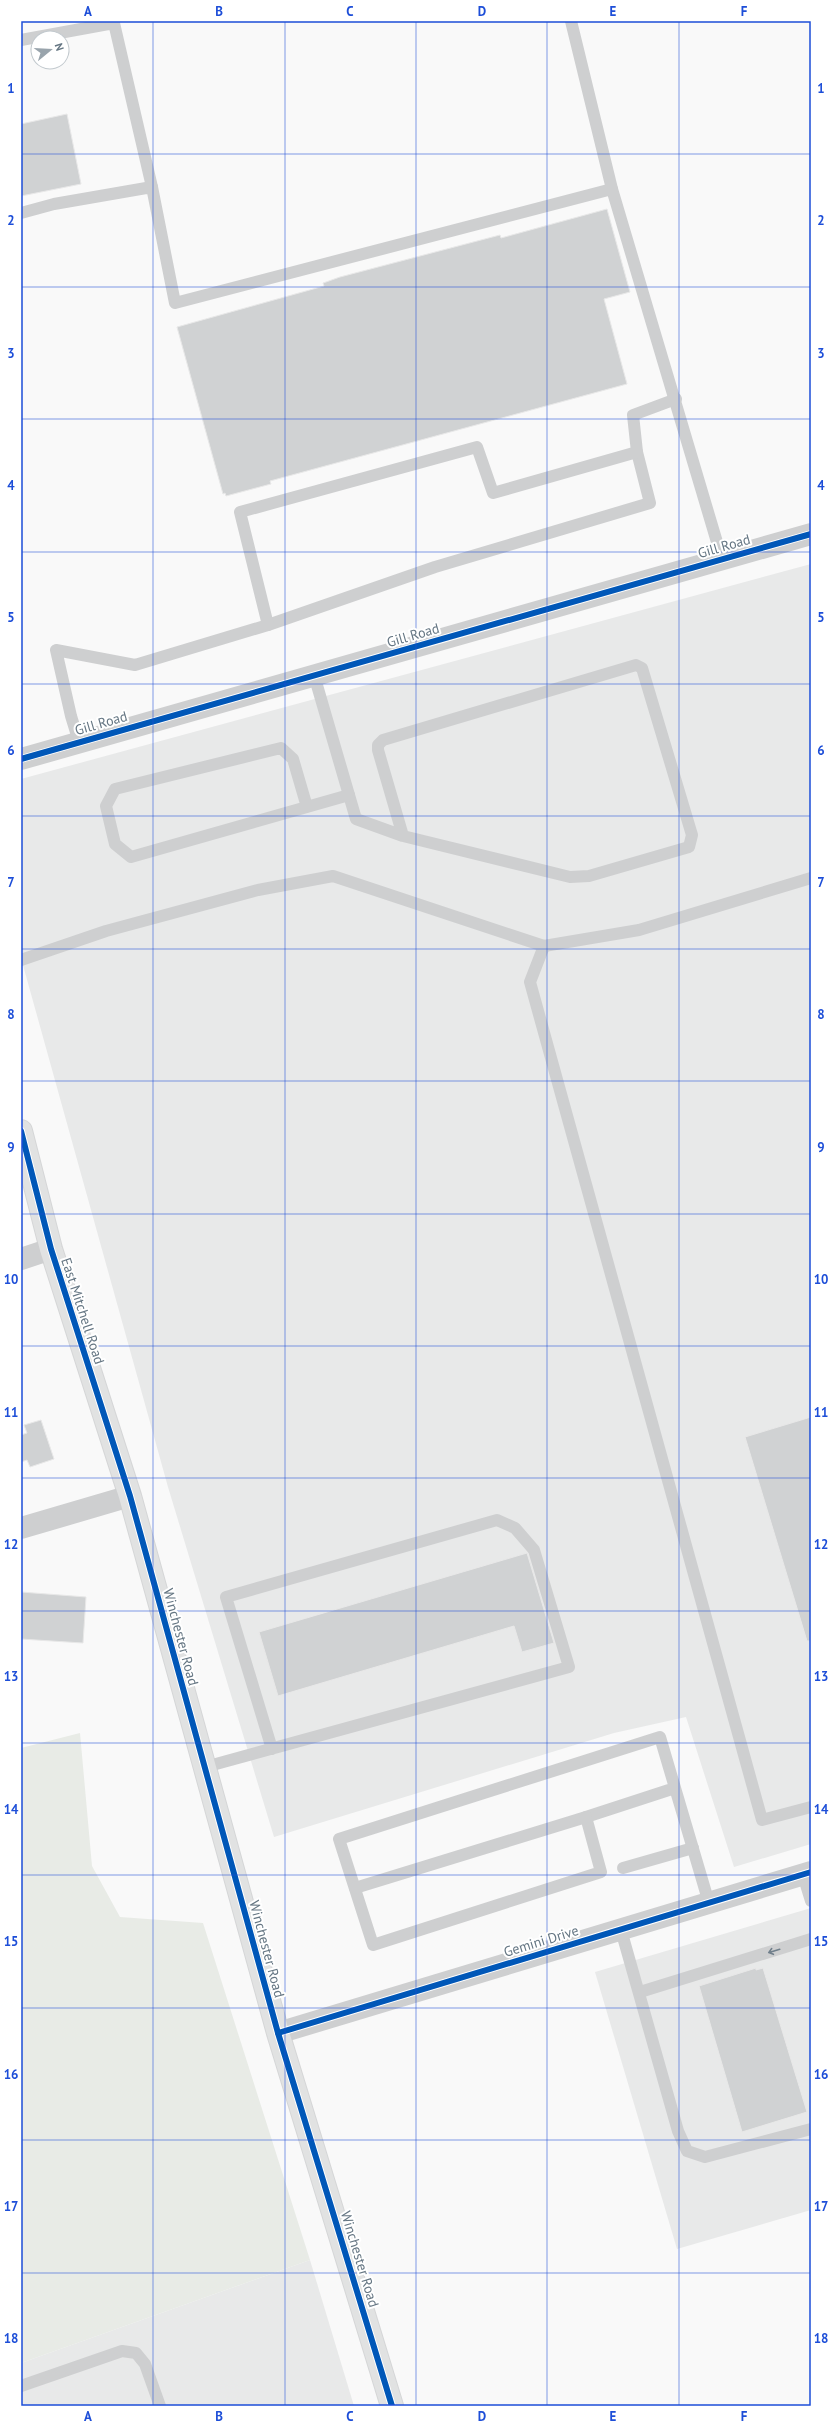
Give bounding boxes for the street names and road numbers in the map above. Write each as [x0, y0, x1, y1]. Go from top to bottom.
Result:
street label: Gill Road [696, 530, 752, 562]
street label: Gill Road [385, 619, 441, 651]
street label: Gill Road [73, 707, 129, 739]
street label: East Mitchell Road [57, 1255, 109, 1367]
street label: Winchester Road [159, 1586, 203, 1688]
street label: Winchester Road [245, 1898, 289, 2000]
street label: Gemini Drive [501, 1921, 581, 1961]
street label: Winchester Road [337, 2209, 383, 2309]

